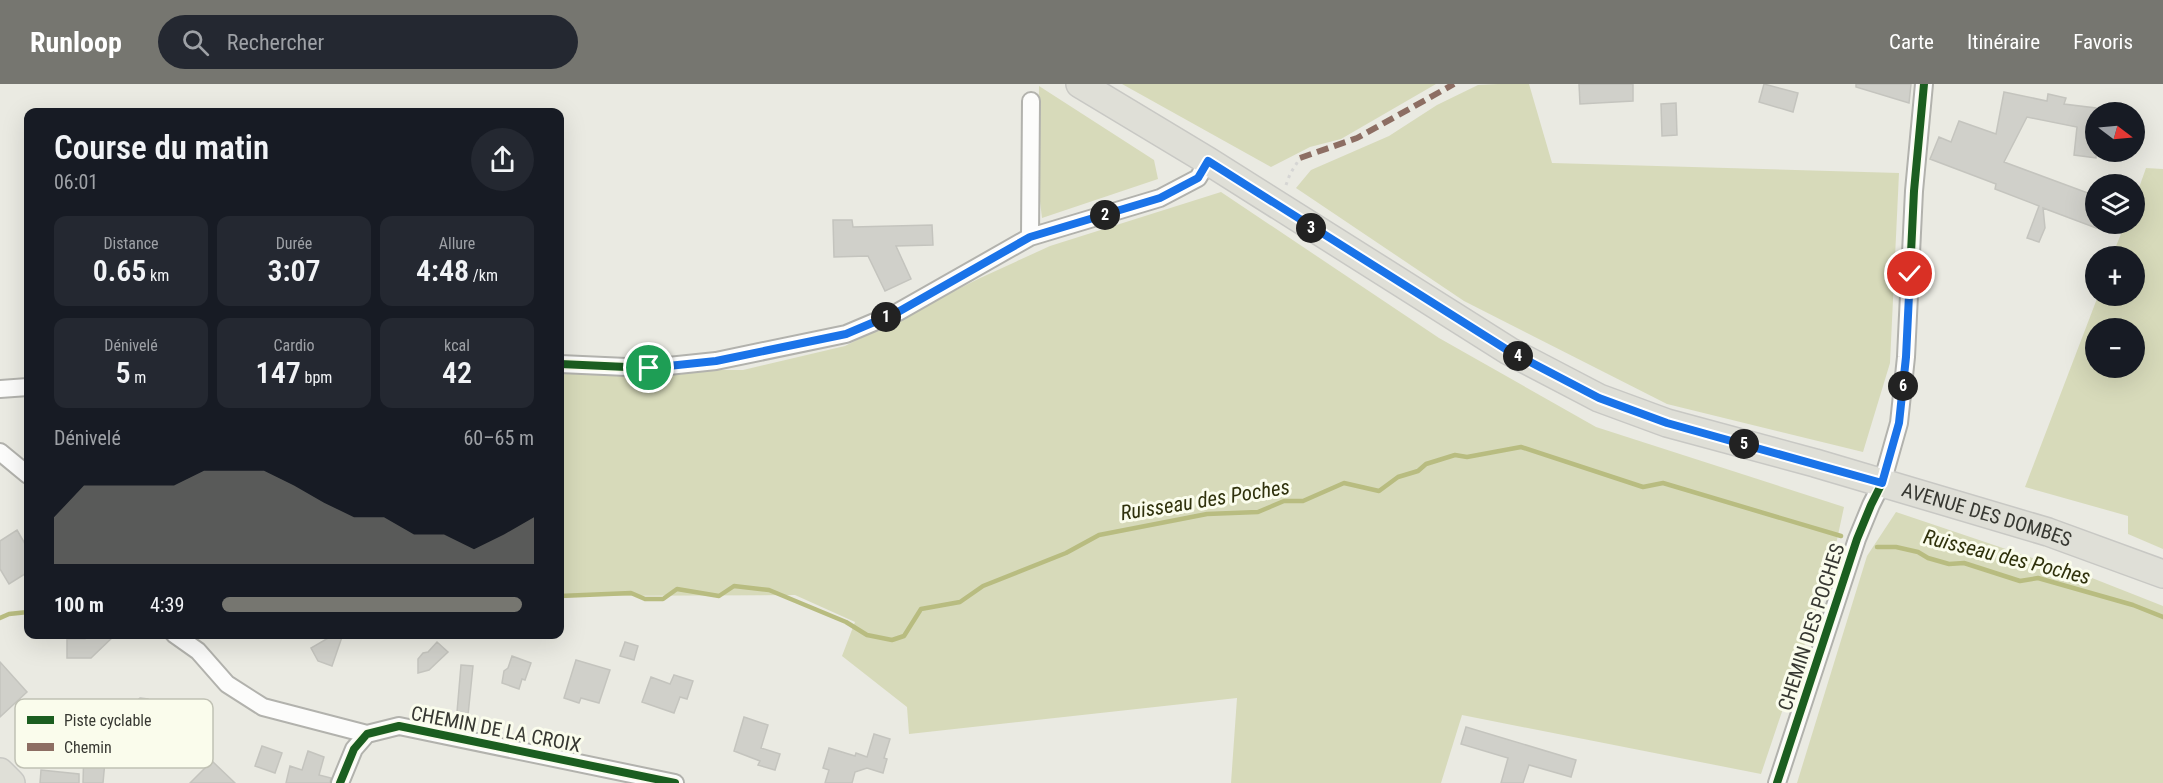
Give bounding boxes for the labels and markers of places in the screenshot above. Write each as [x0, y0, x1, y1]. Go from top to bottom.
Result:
pin: 2 [1090, 200, 1120, 230]
pin: 3 [1296, 213, 1326, 243]
pin [1884, 248, 1935, 299]
pin: 1 [871, 302, 901, 332]
pin: 4 [1503, 341, 1533, 371]
pin [623, 342, 674, 393]
pin: 6 [1888, 371, 1918, 401]
pin: 5 [1729, 429, 1759, 459]

